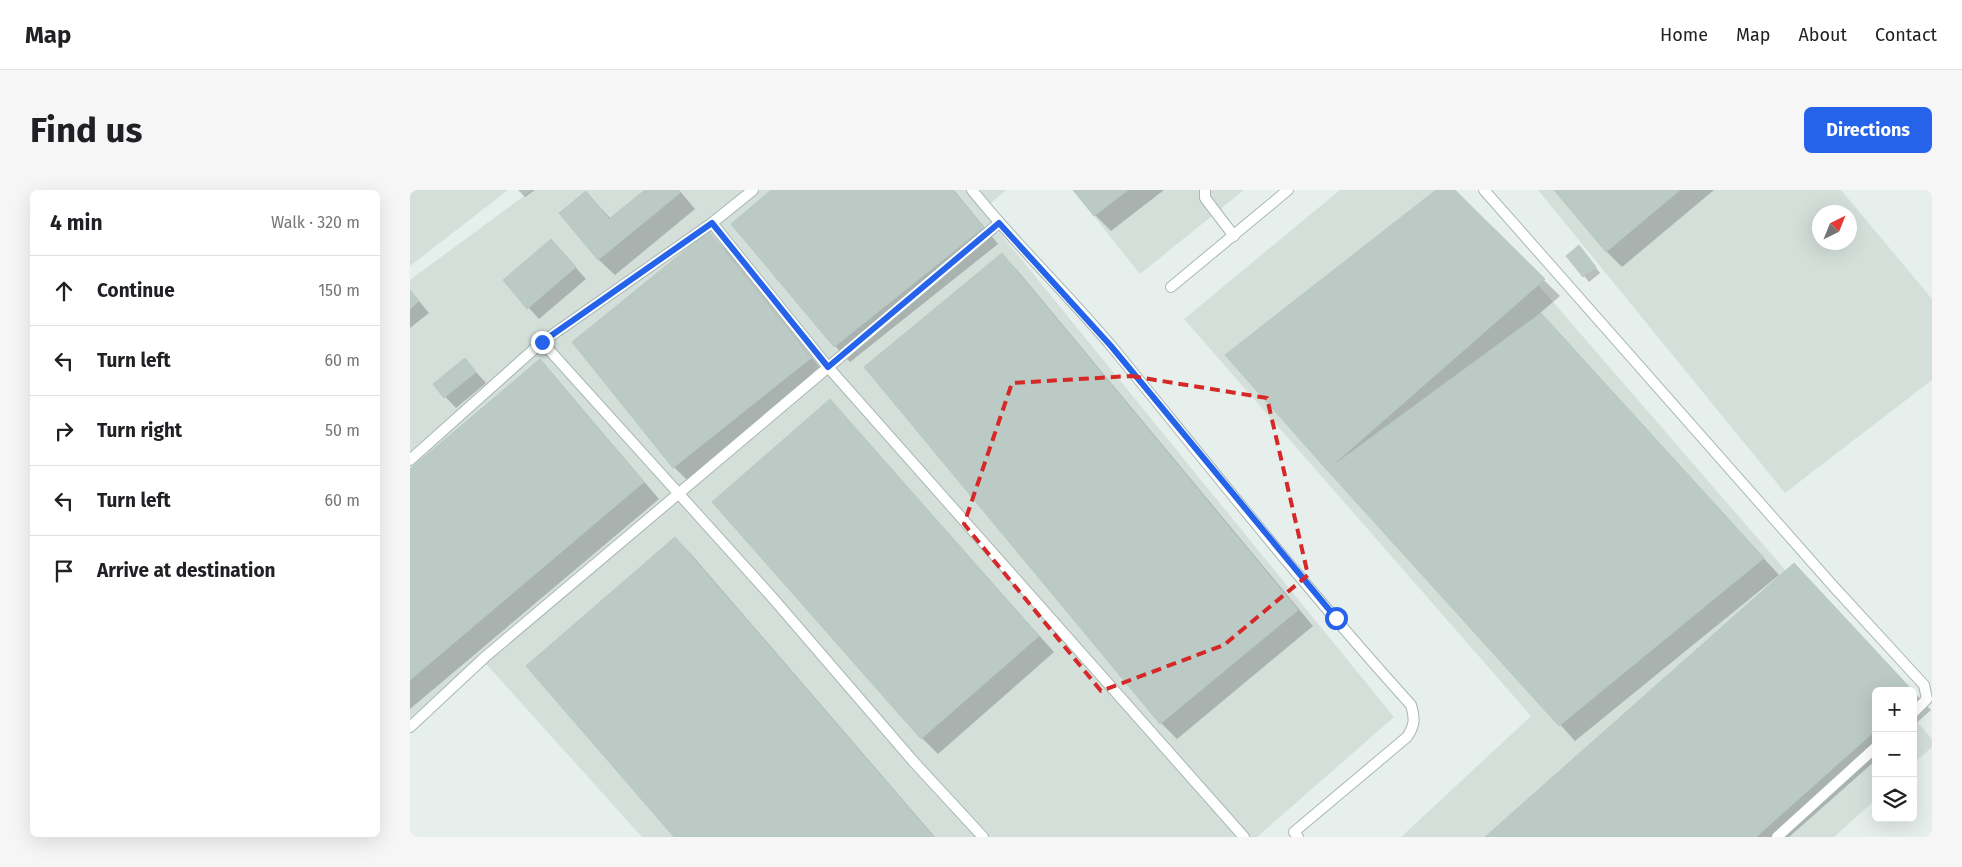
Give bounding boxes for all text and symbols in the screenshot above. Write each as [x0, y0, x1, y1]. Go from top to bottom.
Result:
text: Map [25, 21, 71, 49]
text: Home [1660, 24, 1708, 46]
text: Map [1736, 24, 1770, 46]
text: About [1798, 24, 1847, 46]
text: Contact [1875, 24, 1937, 46]
button: Directions [1804, 107, 1932, 153]
text: Find us [30, 109, 142, 151]
north arrow [1812, 205, 1857, 250]
text: 4 min [50, 210, 103, 236]
text: Walk · 320 m [271, 213, 360, 232]
icon: ahead [50, 277, 78, 305]
text: Continue [97, 279, 175, 302]
text: 150 m [318, 281, 360, 300]
route end [531, 331, 554, 354]
icon: left [50, 347, 78, 375]
text: Turn left [97, 349, 171, 372]
text: 60 m [325, 351, 360, 370]
icon: right [50, 417, 78, 445]
text: Turn right [97, 419, 182, 442]
text: 50 m [325, 421, 360, 440]
icon: left [50, 487, 78, 515]
text: Turn left [97, 489, 171, 512]
text: 60 m [325, 491, 360, 510]
icon: arrive [50, 557, 78, 585]
text: Arrive at destination [97, 559, 276, 582]
route start [1325, 607, 1348, 630]
map controls [1872, 687, 1917, 822]
button: + [1872, 687, 1917, 732]
button: − [1872, 732, 1917, 777]
button: layers [1872, 777, 1917, 822]

